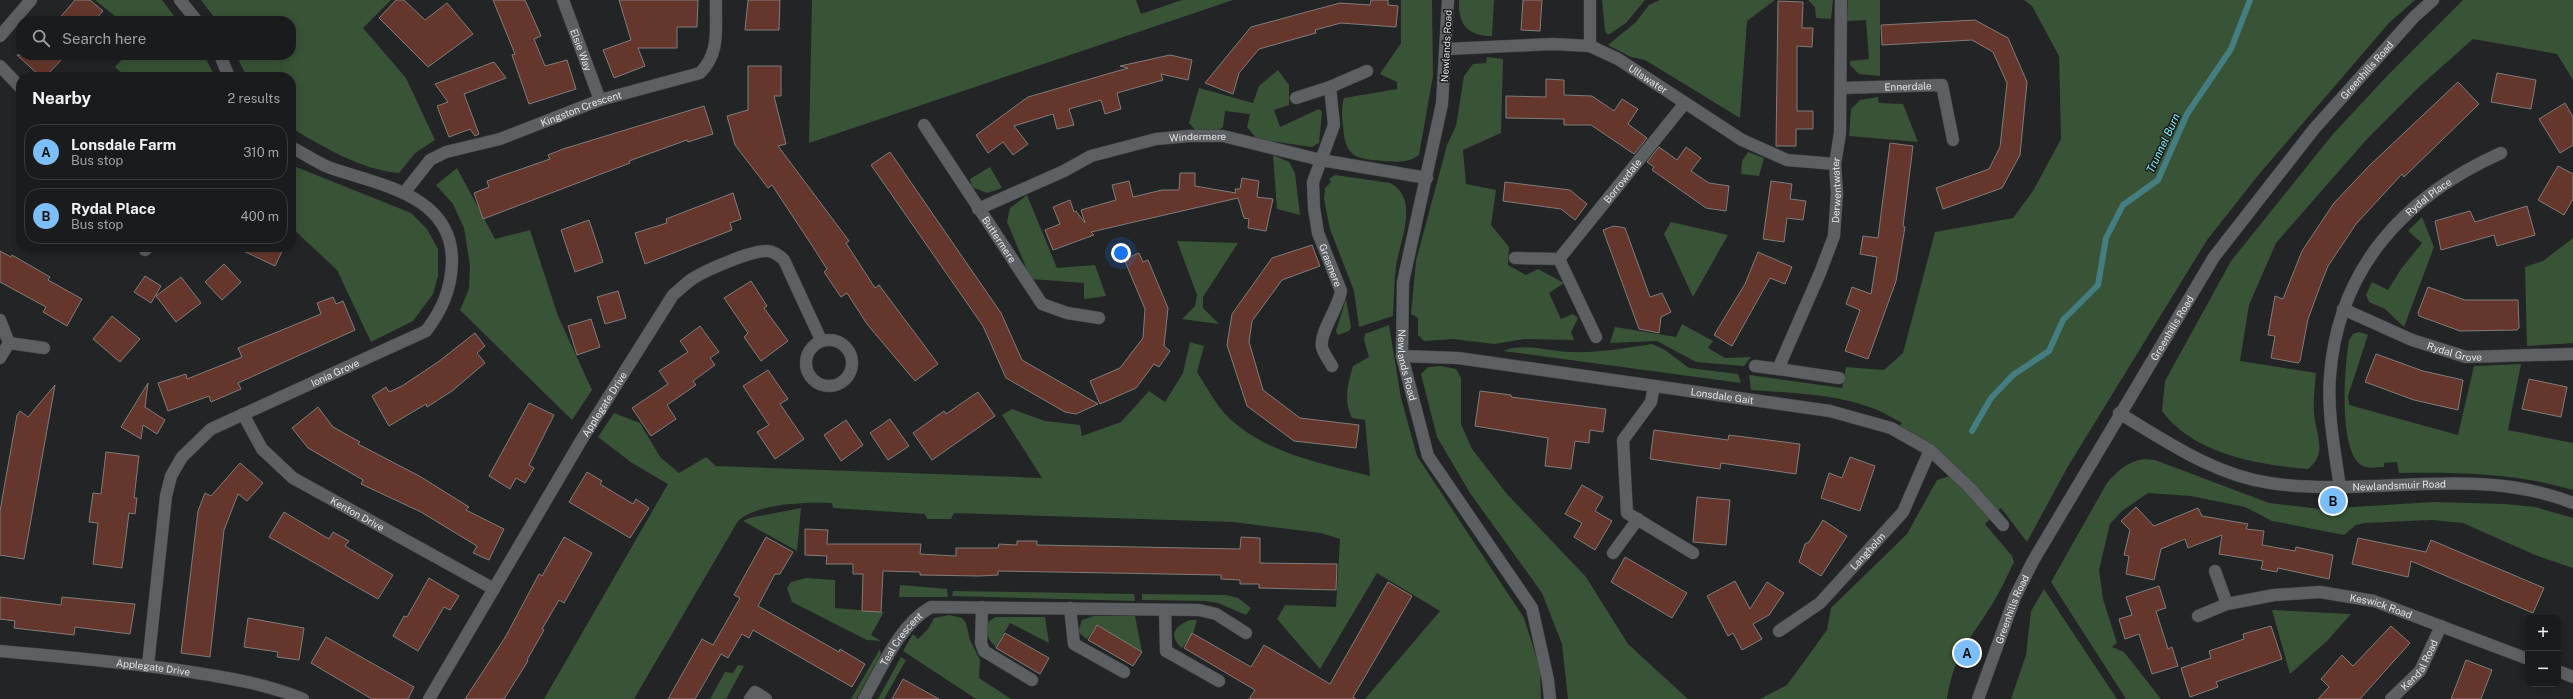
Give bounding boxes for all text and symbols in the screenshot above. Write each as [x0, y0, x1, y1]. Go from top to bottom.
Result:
street label: Newlands Road [1438, 10, 1454, 82]
search box [16, 16, 296, 60]
icon: search [30, 27, 52, 49]
street label: Elsie Way [568, 27, 595, 73]
text: Search here [62, 30, 146, 47]
street label: Greenhills Road [2338, 39, 2396, 102]
street label: Ullswater [1626, 62, 1670, 96]
street label: Ennerdale [1884, 79, 1932, 93]
text: Nearby [32, 88, 91, 108]
street label: Kingston Crescent [539, 88, 623, 129]
text: 2 results [228, 91, 280, 106]
water label: Trunnel Burn [2144, 111, 2182, 175]
street label: Windermere [1169, 130, 1228, 144]
text: Lonsdale Farm [71, 136, 176, 153]
text: A [41, 145, 51, 160]
text: 310 m [243, 145, 279, 160]
text: Bus stop [71, 153, 123, 168]
street label: Borrowdale [1601, 156, 1644, 205]
street label: Derwentwater [1829, 156, 1843, 223]
street label: Rydal Place [2403, 175, 2454, 218]
text: Rydal Place [71, 200, 156, 217]
text: B [42, 209, 50, 224]
text: 400 m [241, 209, 279, 224]
street label: Buttermere [980, 214, 1019, 265]
text: Bus stop [71, 217, 123, 232]
street label: Grasmere [1317, 242, 1345, 289]
your location [1111, 243, 1131, 263]
street label: Greenhills Road [2148, 293, 2196, 363]
street label: Newlands Road [1396, 329, 1419, 402]
street label: Rydal Grove [2426, 339, 2482, 363]
street label: Ionia Grove [309, 356, 361, 389]
street label: Applegate Drive [579, 369, 629, 439]
street label: Lonsdale Gait [1690, 385, 1755, 406]
street label: Newlandsmuir Road [2352, 477, 2446, 493]
pin: B [2320, 486, 2346, 516]
street label: Kenton Drive [329, 494, 387, 533]
street label: Langholm [1847, 530, 1887, 572]
street label: Greenhills Road [1993, 573, 2031, 645]
street label: Keswick Road [2349, 591, 2414, 621]
street label: Teal Crescent [877, 609, 925, 668]
map controls [2525, 615, 2561, 687]
button: + [2525, 615, 2561, 651]
pin: A [1954, 638, 1980, 668]
street label: Kendal Road [2398, 638, 2440, 692]
button: − [2525, 651, 2561, 687]
street label: Applegate Drive [115, 656, 191, 678]

